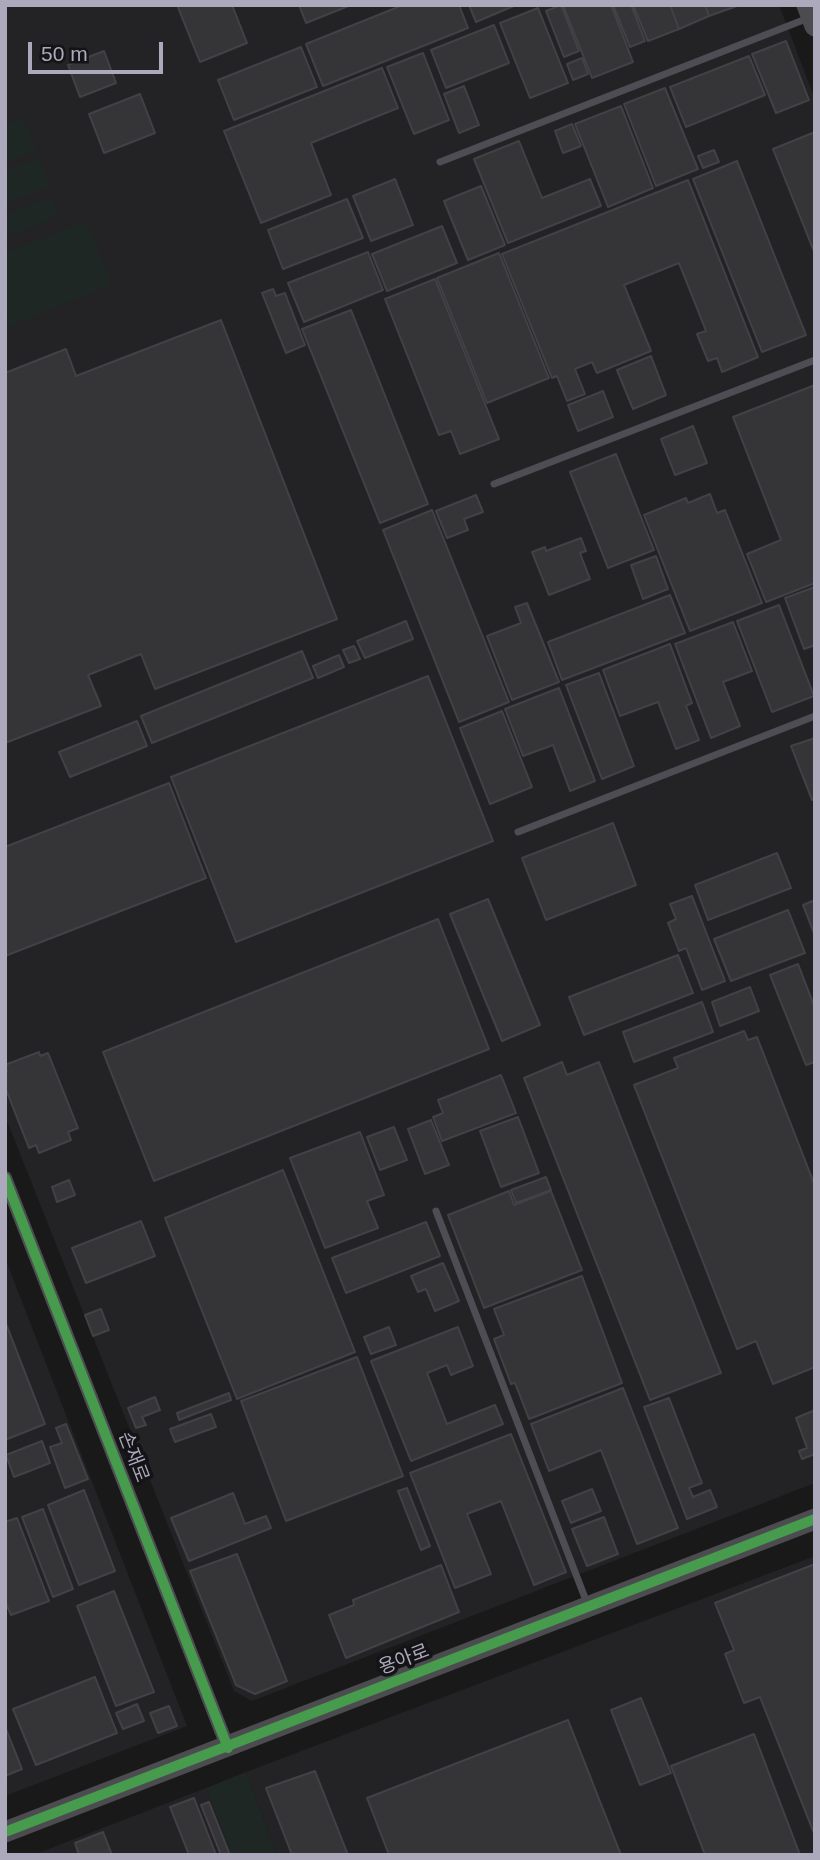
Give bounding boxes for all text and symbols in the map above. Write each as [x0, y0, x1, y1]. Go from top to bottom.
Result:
scale bar [32, 28, 166, 72]
text: 50 m [41, 42, 88, 65]
street label: 손재로 [113, 1428, 153, 1486]
street label: 용아로 [375, 1640, 433, 1680]

